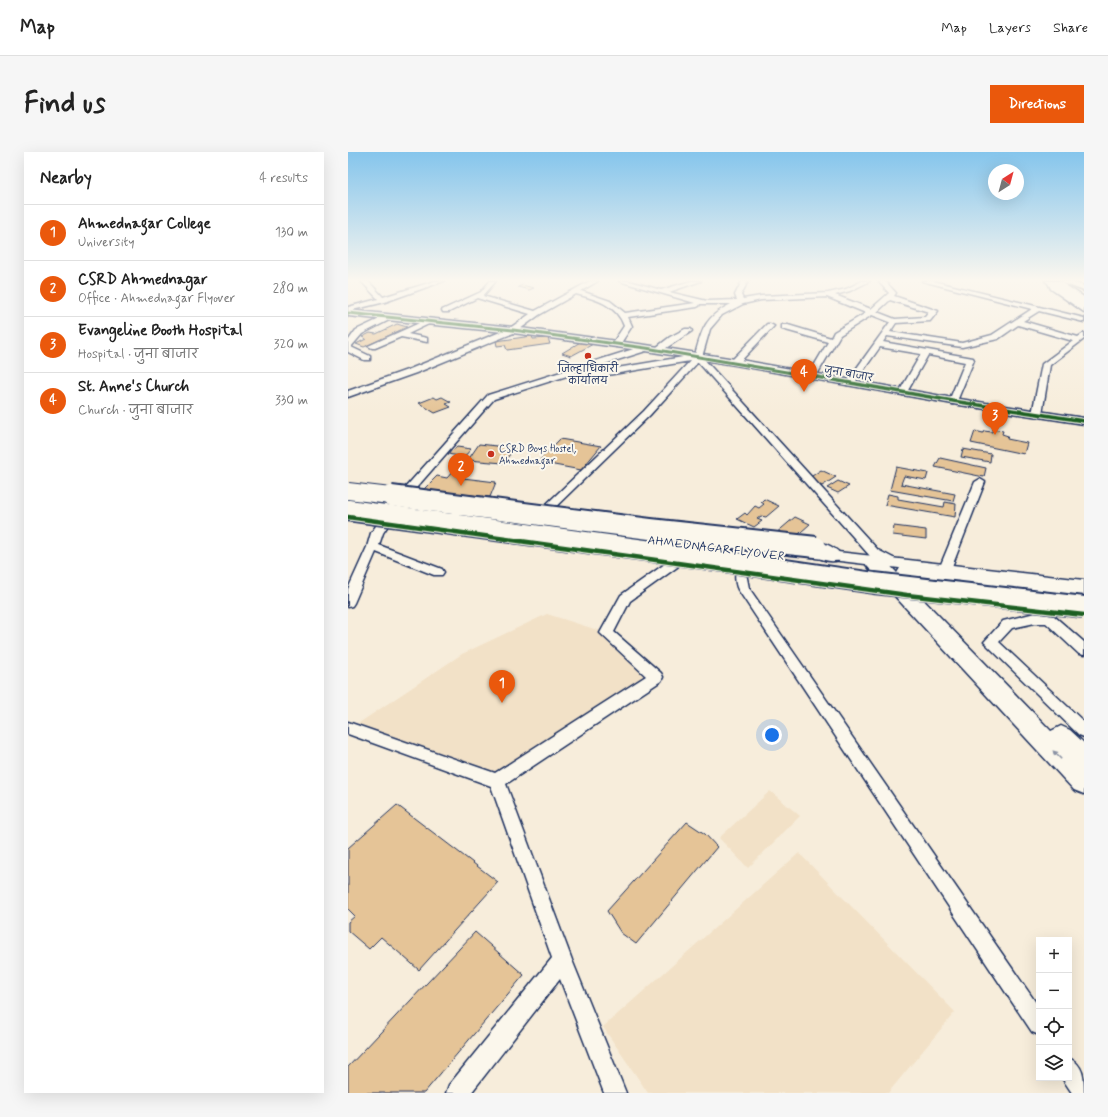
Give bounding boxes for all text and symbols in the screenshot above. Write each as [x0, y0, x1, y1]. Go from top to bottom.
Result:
text: Map [20, 15, 55, 40]
text: Map [941, 19, 967, 37]
text: Layers [989, 19, 1031, 37]
text: Share [1053, 19, 1088, 37]
button: Directions [990, 85, 1084, 123]
text: Find us [24, 86, 105, 123]
north arrow [988, 164, 1024, 200]
text: Nearby [40, 167, 92, 189]
text: 4 results [259, 170, 308, 187]
text: Ahmednagar College [78, 214, 211, 234]
text: 1 [50, 224, 56, 241]
text: 130 m [275, 224, 308, 241]
text: University [78, 234, 134, 251]
text: CSRD Ahmednagar [78, 270, 207, 290]
text: 2 [50, 280, 56, 297]
text: 280 m [273, 280, 308, 297]
text: Office · Ahmednagar Flyover [78, 290, 235, 307]
text: Evangeline Booth Hospital [78, 321, 242, 341]
text: 3 [50, 336, 56, 353]
text: 320 m [274, 336, 308, 353]
text: Hospital · जुना बाजार [78, 346, 198, 363]
marker: जिल्हाधिकारी कार्यालय [583, 351, 593, 361]
pin: 4 [791, 359, 817, 392]
place label: जिल्हाधिकारी कार्यालय [557, 360, 619, 388]
street label: जुना बाजार [822, 364, 875, 385]
text: St. Anne's Church [78, 377, 189, 397]
text: 4 [49, 392, 57, 409]
text: 330 m [275, 392, 308, 409]
text: Church · जुना बाजार [78, 402, 193, 419]
pin: 3 [982, 402, 1008, 435]
place label: CSRD Boys Hostel, Ahmednagar [499, 443, 576, 470]
marker: CSRD Boys Hostel, Ahmednagar [486, 449, 496, 459]
pin: 2 [448, 453, 474, 486]
street label: AHMEDNAGAR FLYOVER [647, 533, 785, 565]
pin: 1 [489, 670, 515, 703]
your location [762, 725, 782, 745]
one-way arrow [1052, 750, 1062, 760]
map controls [1036, 937, 1072, 1081]
button: + [1036, 937, 1072, 973]
button: − [1036, 973, 1072, 1009]
button: locate [1036, 1009, 1072, 1045]
button: layers [1036, 1045, 1072, 1081]

